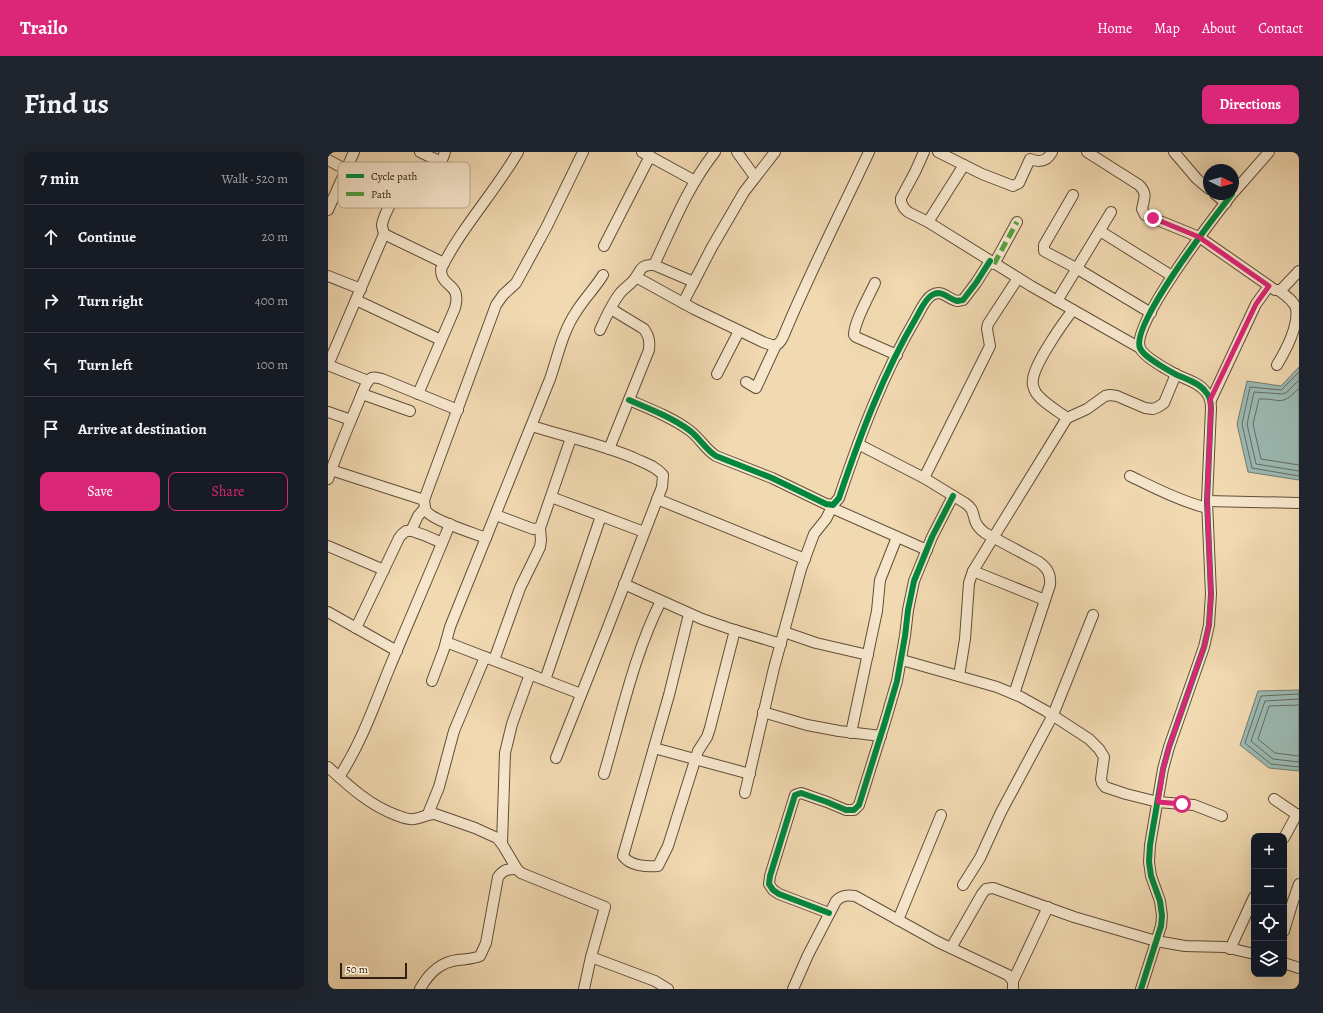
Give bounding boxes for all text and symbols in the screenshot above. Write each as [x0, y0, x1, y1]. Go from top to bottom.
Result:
text: Trailo [20, 15, 68, 41]
text: Home [1097, 19, 1132, 38]
text: Map [1154, 19, 1180, 38]
text: About [1202, 19, 1236, 38]
text: Contact [1258, 19, 1303, 38]
text: Find us [24, 85, 109, 123]
button: Directions [1202, 85, 1299, 124]
legend [338, 162, 470, 208]
north arrow [1203, 164, 1239, 200]
text: 7 min [40, 167, 79, 190]
text: Cycle path [371, 169, 418, 184]
text: Walk · 520 m [221, 170, 288, 187]
text: Path [371, 187, 392, 202]
route end [1144, 209, 1162, 227]
icon: ahead [40, 226, 62, 248]
text: Continue [78, 227, 136, 247]
text: 20 m [262, 228, 288, 245]
icon: right [40, 290, 62, 312]
text: Turn right [78, 291, 143, 311]
text: 400 m [255, 292, 288, 309]
icon: left [40, 354, 62, 376]
text: Turn left [78, 355, 133, 375]
text: 100 m [256, 356, 288, 373]
icon: arrive [40, 418, 62, 440]
text: Arrive at destination [78, 419, 207, 439]
button: Save [40, 472, 160, 511]
button: Share [168, 472, 288, 511]
route start [1173, 795, 1191, 813]
map controls [1251, 833, 1287, 977]
button: + [1251, 833, 1287, 869]
button: − [1251, 869, 1287, 905]
button: locate [1251, 905, 1287, 941]
button: layers [1251, 941, 1287, 977]
scale bar [340, 961, 407, 980]
text: 50 m [346, 962, 368, 977]

